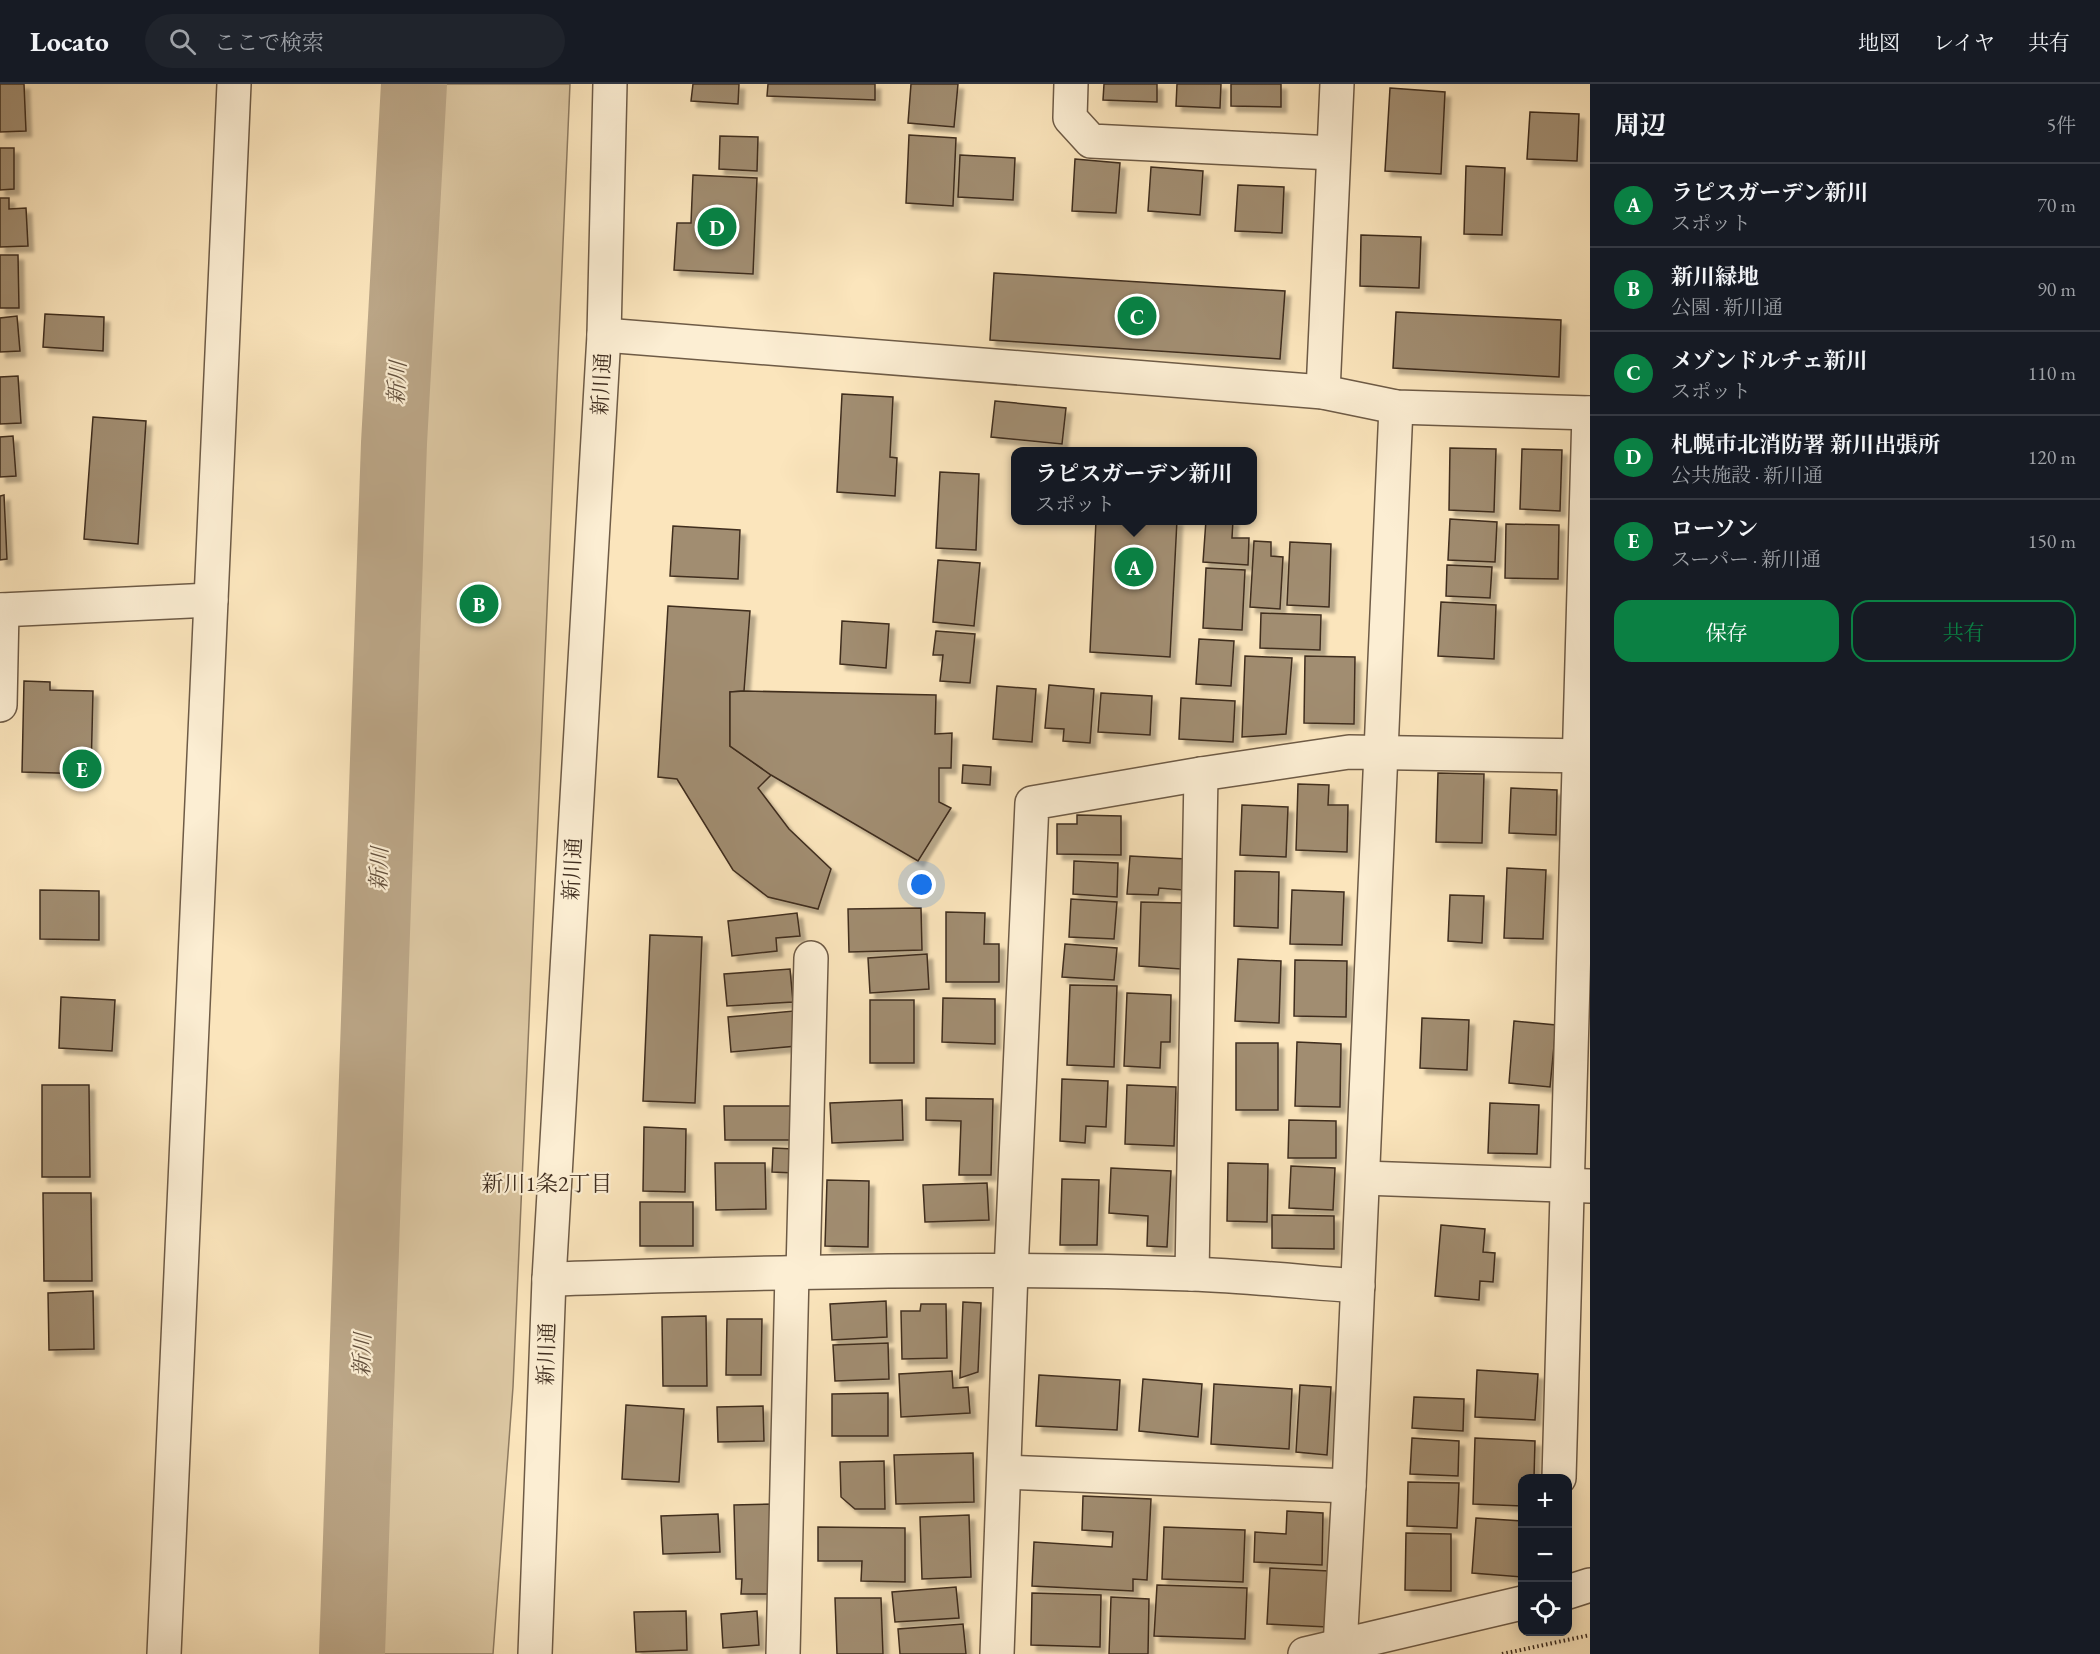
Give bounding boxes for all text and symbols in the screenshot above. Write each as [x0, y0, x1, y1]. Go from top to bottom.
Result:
search box [145, 14, 565, 68]
text: Locato [30, 23, 109, 59]
icon: search [166, 25, 199, 58]
text: ここで検索 [214, 28, 324, 57]
text: 地図 [1858, 29, 1900, 56]
text: レイヤ [1933, 29, 1995, 56]
text: 共有 [2028, 29, 2070, 56]
text: 周辺 [1614, 108, 1666, 142]
text: 5件 [2046, 112, 2076, 138]
text: ラピスガーデン新川 [1671, 178, 1869, 207]
text: A [1626, 192, 1641, 218]
text: 70 m [2037, 192, 2076, 218]
pin: D [698, 204, 736, 250]
text: スポット [1671, 210, 1751, 236]
text: 新川緑地 [1671, 262, 1759, 291]
text: B [1627, 276, 1640, 302]
text: 90 m [2037, 276, 2076, 302]
pin: C [1118, 294, 1156, 338]
text: 公園 · 新川通 [1671, 294, 1783, 320]
text: メゾンドルチェ新川 [1671, 346, 1868, 375]
street label: 新川通 [586, 352, 616, 416]
water label: 新川 [381, 358, 413, 406]
text: C [1626, 360, 1641, 386]
text: 110 m [2028, 360, 2076, 386]
text: スポット [1671, 378, 1751, 404]
text: 札幌市北消防署 新川出張所 [1671, 430, 1940, 459]
text: D [1626, 444, 1641, 470]
text: 120 m [2028, 444, 2076, 470]
popup [1011, 447, 1257, 525]
text: ラピスガーデン新川 [1035, 459, 1233, 488]
text: 公共施設 · 新川通 [1671, 462, 1823, 488]
text: スポット [1035, 491, 1115, 517]
text: ローソン [1671, 514, 1758, 543]
text: E [1628, 528, 1639, 554]
text: 150 m [2028, 528, 2076, 554]
pin: A [1114, 544, 1154, 590]
text: スーパー · 新川通 [1671, 546, 1821, 572]
pin: B [460, 582, 498, 626]
button: 保存 [1614, 600, 1839, 662]
button: 共有 [1851, 600, 2076, 662]
pin: E [62, 746, 101, 792]
street label: 新川通 [557, 837, 587, 901]
water label: 新川 [364, 845, 394, 892]
your location [907, 870, 936, 899]
district label: 新川1条2丁目 [481, 1169, 613, 1198]
street label: 新川通 [531, 1322, 561, 1386]
water label: 新川 [347, 1331, 377, 1378]
map controls [1518, 1474, 1572, 1636]
button: + [1518, 1474, 1572, 1528]
button: − [1518, 1528, 1572, 1582]
button: locate [1518, 1582, 1572, 1636]

